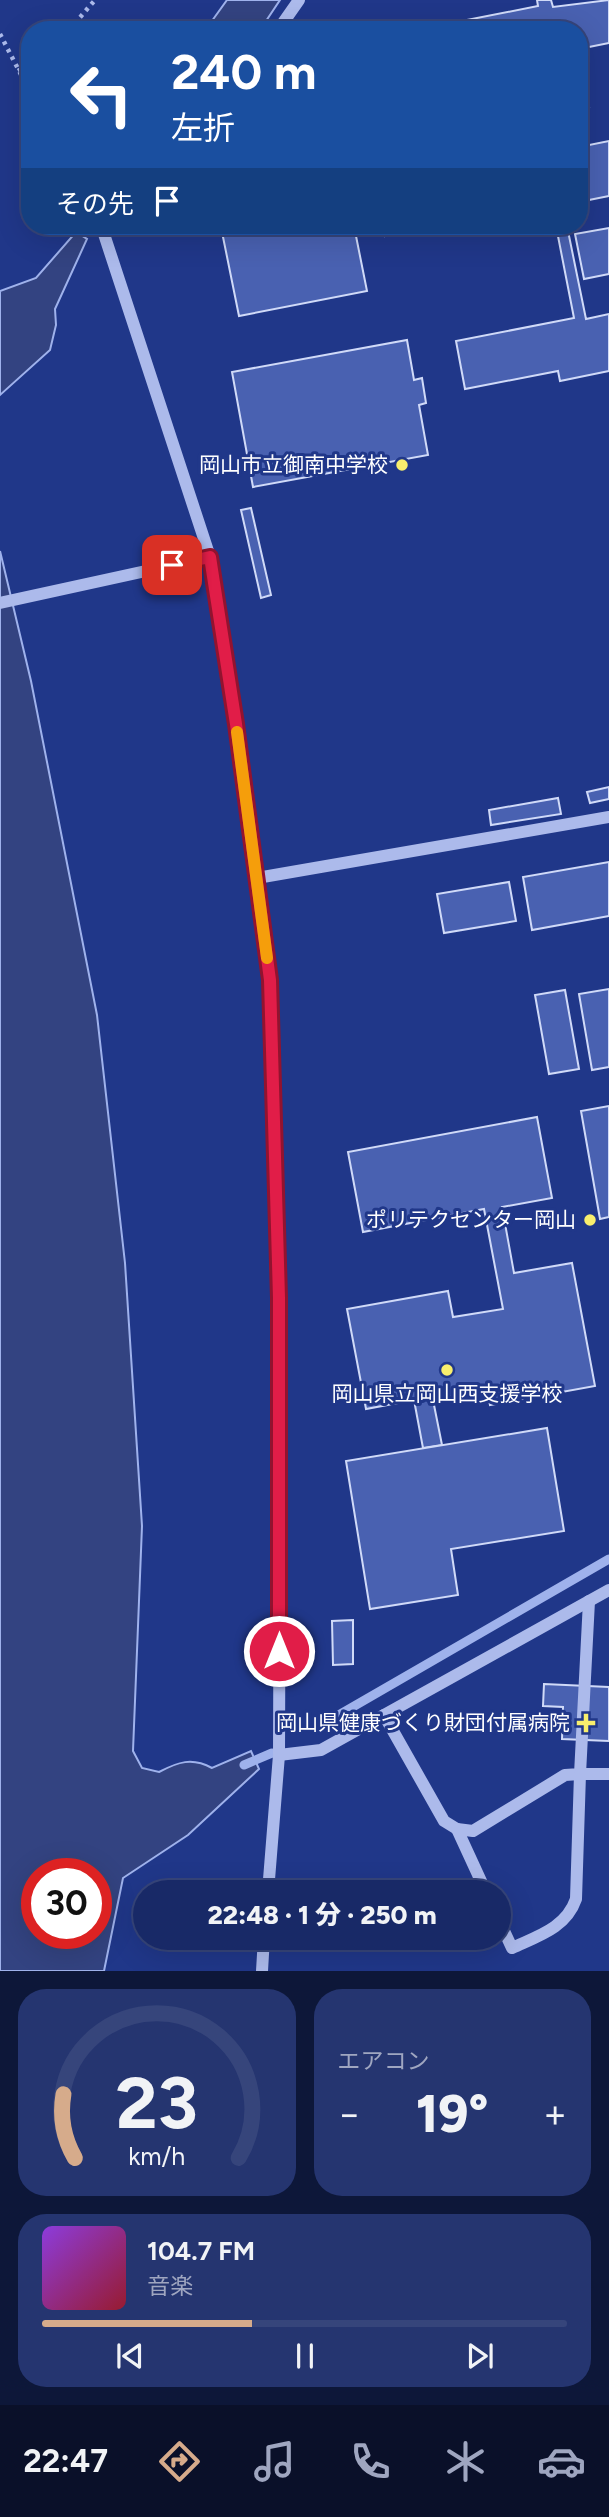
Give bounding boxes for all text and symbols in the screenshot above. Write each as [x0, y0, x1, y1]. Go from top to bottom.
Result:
text: 240 m [171, 42, 317, 101]
icon: left [56, 49, 147, 140]
text: 左折 [171, 109, 235, 147]
icon: arrive [148, 182, 186, 220]
text: その先 [56, 188, 134, 220]
place label: 岡山市立御南中学校 [199, 452, 388, 477]
marker: 岡山市立御南中学校 [394, 457, 410, 473]
pin [142, 535, 202, 595]
icon: arrive [153, 546, 191, 584]
place label: ポリテクセンター岡山 [366, 1207, 576, 1232]
marker: ポリテクセンター岡山 [582, 1212, 598, 1228]
marker: 岡山県立岡山西支援学校 [439, 1362, 455, 1378]
place label: 岡山県立岡山西支援学校 [332, 1381, 563, 1406]
position arrow [242, 1614, 316, 1688]
place label: 岡山県健康づくり財団付属病院 [276, 1710, 570, 1735]
marker: 岡山県健康づくり財団付属病院 [576, 1713, 596, 1733]
speed limit sign: 30 [21, 1858, 112, 1949]
text: 22:48 · 1 分 · 250 m [207, 1899, 437, 1931]
text: エアコン [338, 2047, 430, 2075]
text: 23 [115, 2060, 198, 2147]
text: 19° [416, 2083, 489, 2145]
text: − [338, 2091, 361, 2137]
text: + [543, 2091, 567, 2137]
text: km/h [128, 2141, 185, 2171]
text: 104.7 FM [147, 2235, 255, 2267]
text: 音楽 [147, 2272, 193, 2300]
icon: previous [111, 2337, 149, 2375]
icon: pause [286, 2337, 324, 2375]
icon: next [461, 2337, 499, 2375]
icon: directions [155, 2437, 204, 2486]
icon: music [250, 2437, 299, 2486]
icon: phone [346, 2437, 395, 2486]
icon: climate [441, 2437, 490, 2486]
icon: car [537, 2437, 586, 2486]
text: 22:47 [23, 2442, 108, 2480]

